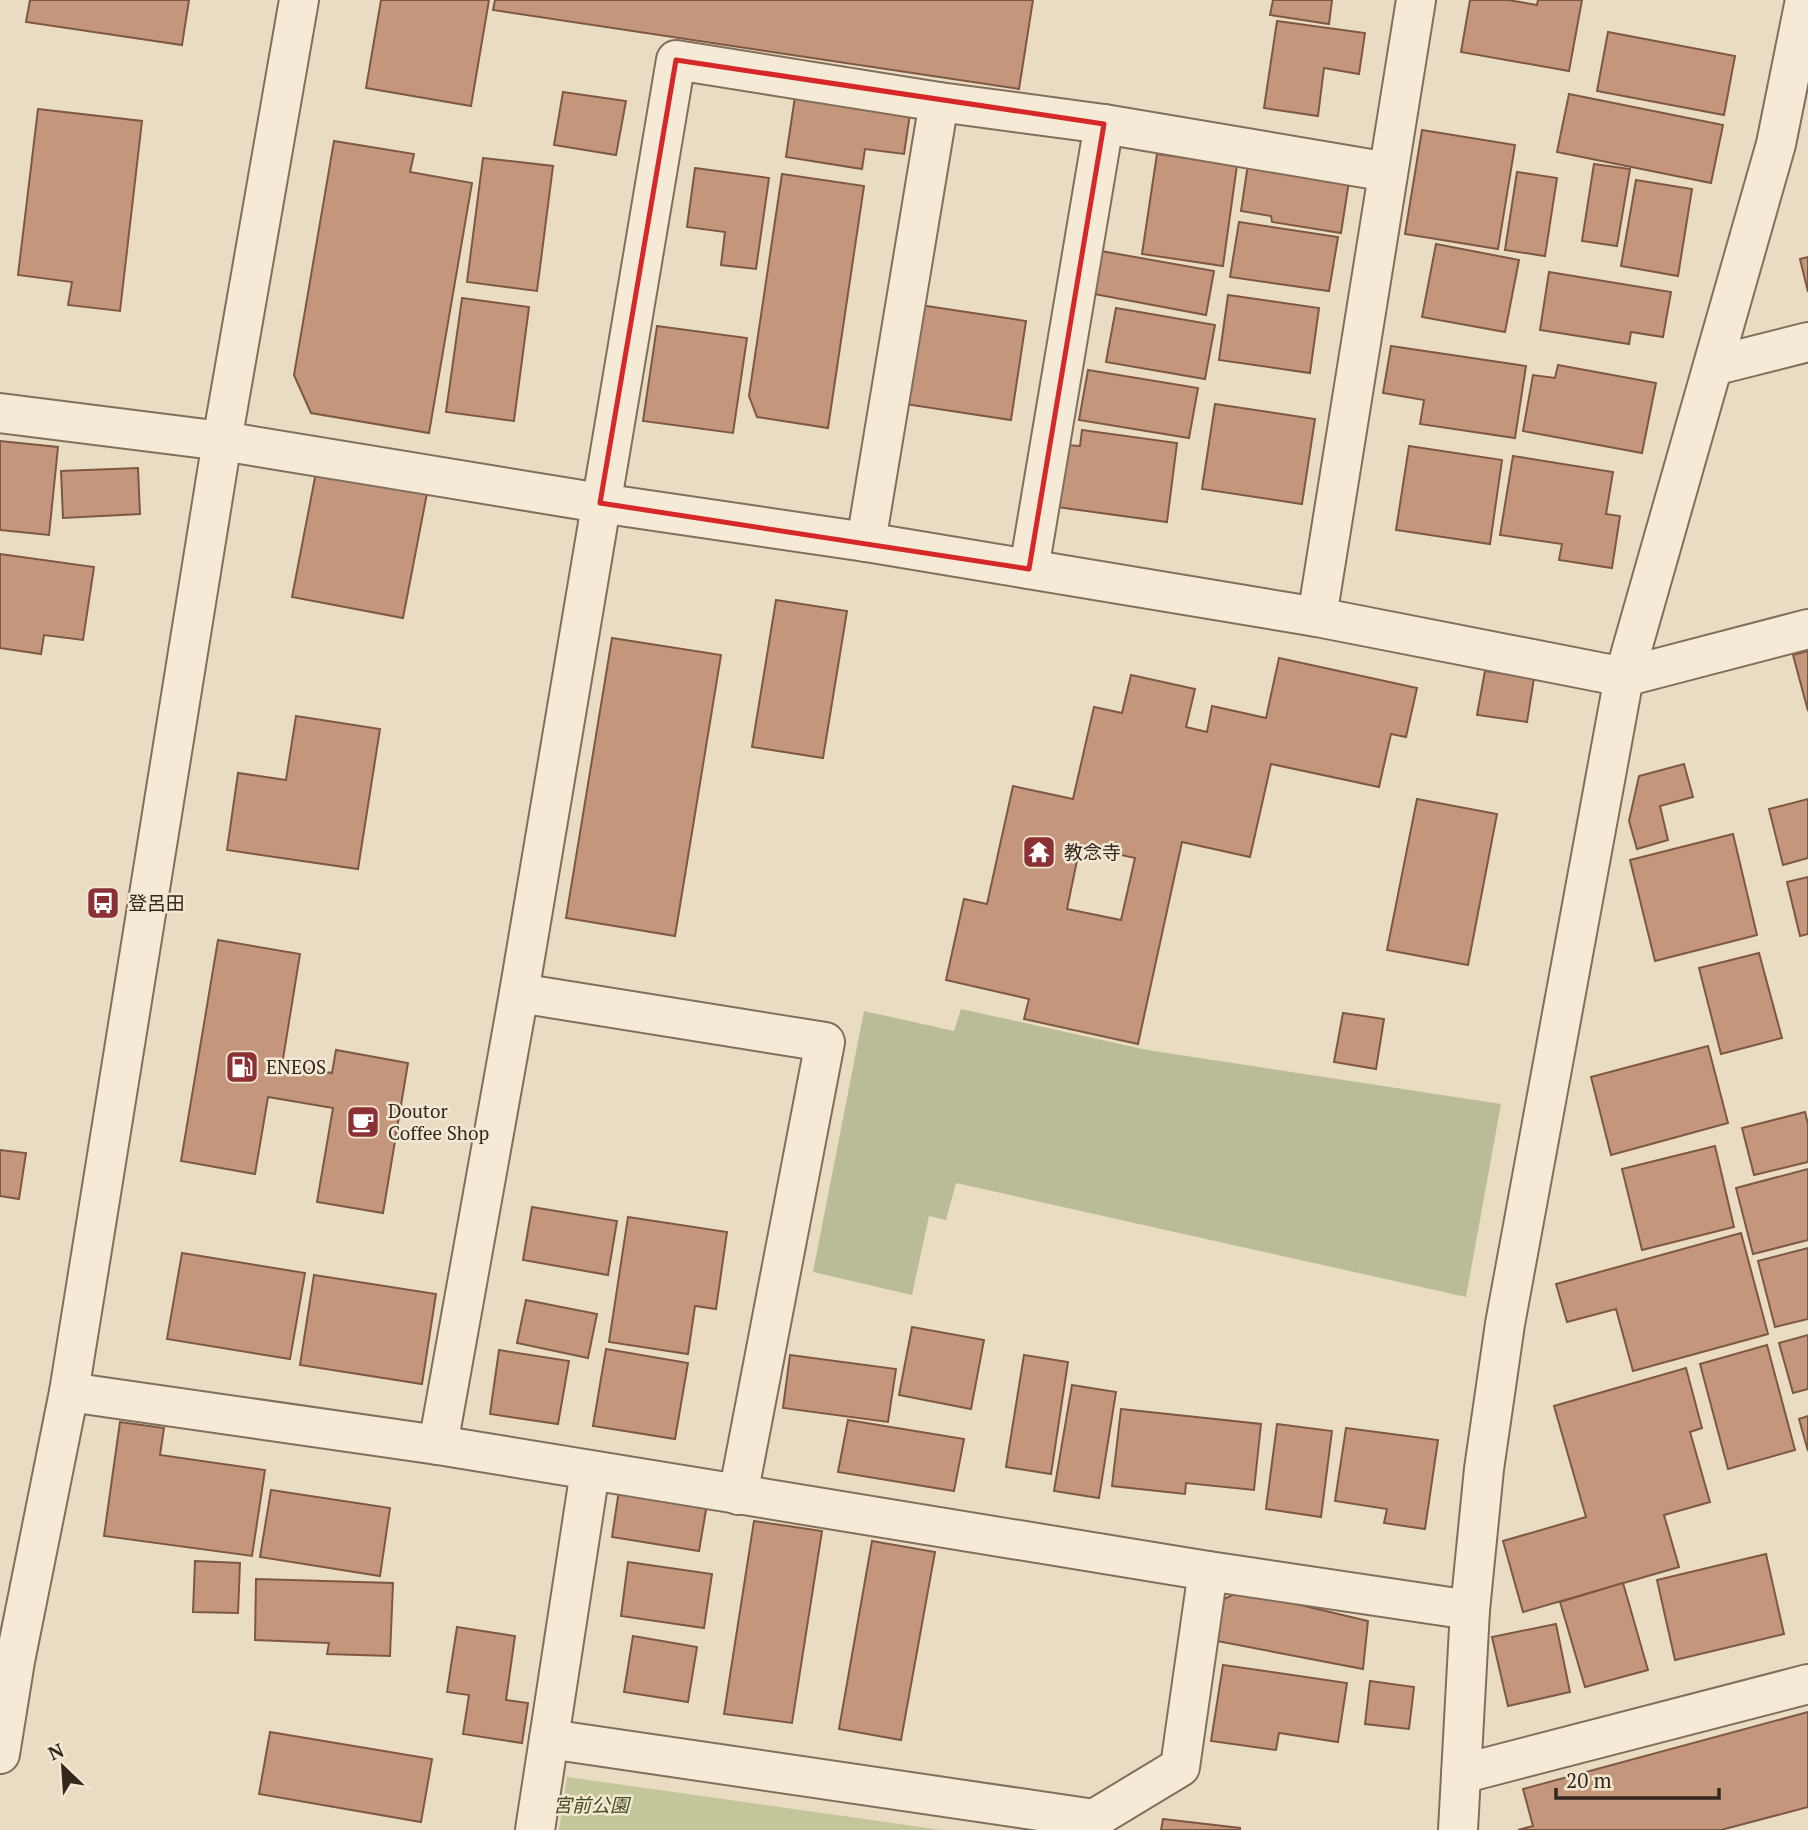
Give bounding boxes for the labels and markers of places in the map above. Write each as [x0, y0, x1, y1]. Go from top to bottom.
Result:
temple icon: 教念寺 [1020, 833, 1058, 871]
place label: 教念寺 [1064, 839, 1121, 864]
bus stop icon: 登呂田 [84, 884, 122, 922]
place label: 登呂田 [128, 890, 185, 915]
fuel station icon: ENEOS [223, 1048, 261, 1086]
place label: ENEOS [266, 1054, 326, 1079]
place label: Doutor Coffee Shop [388, 1098, 489, 1145]
cafe icon: Doutor Coffee Shop [344, 1103, 382, 1141]

